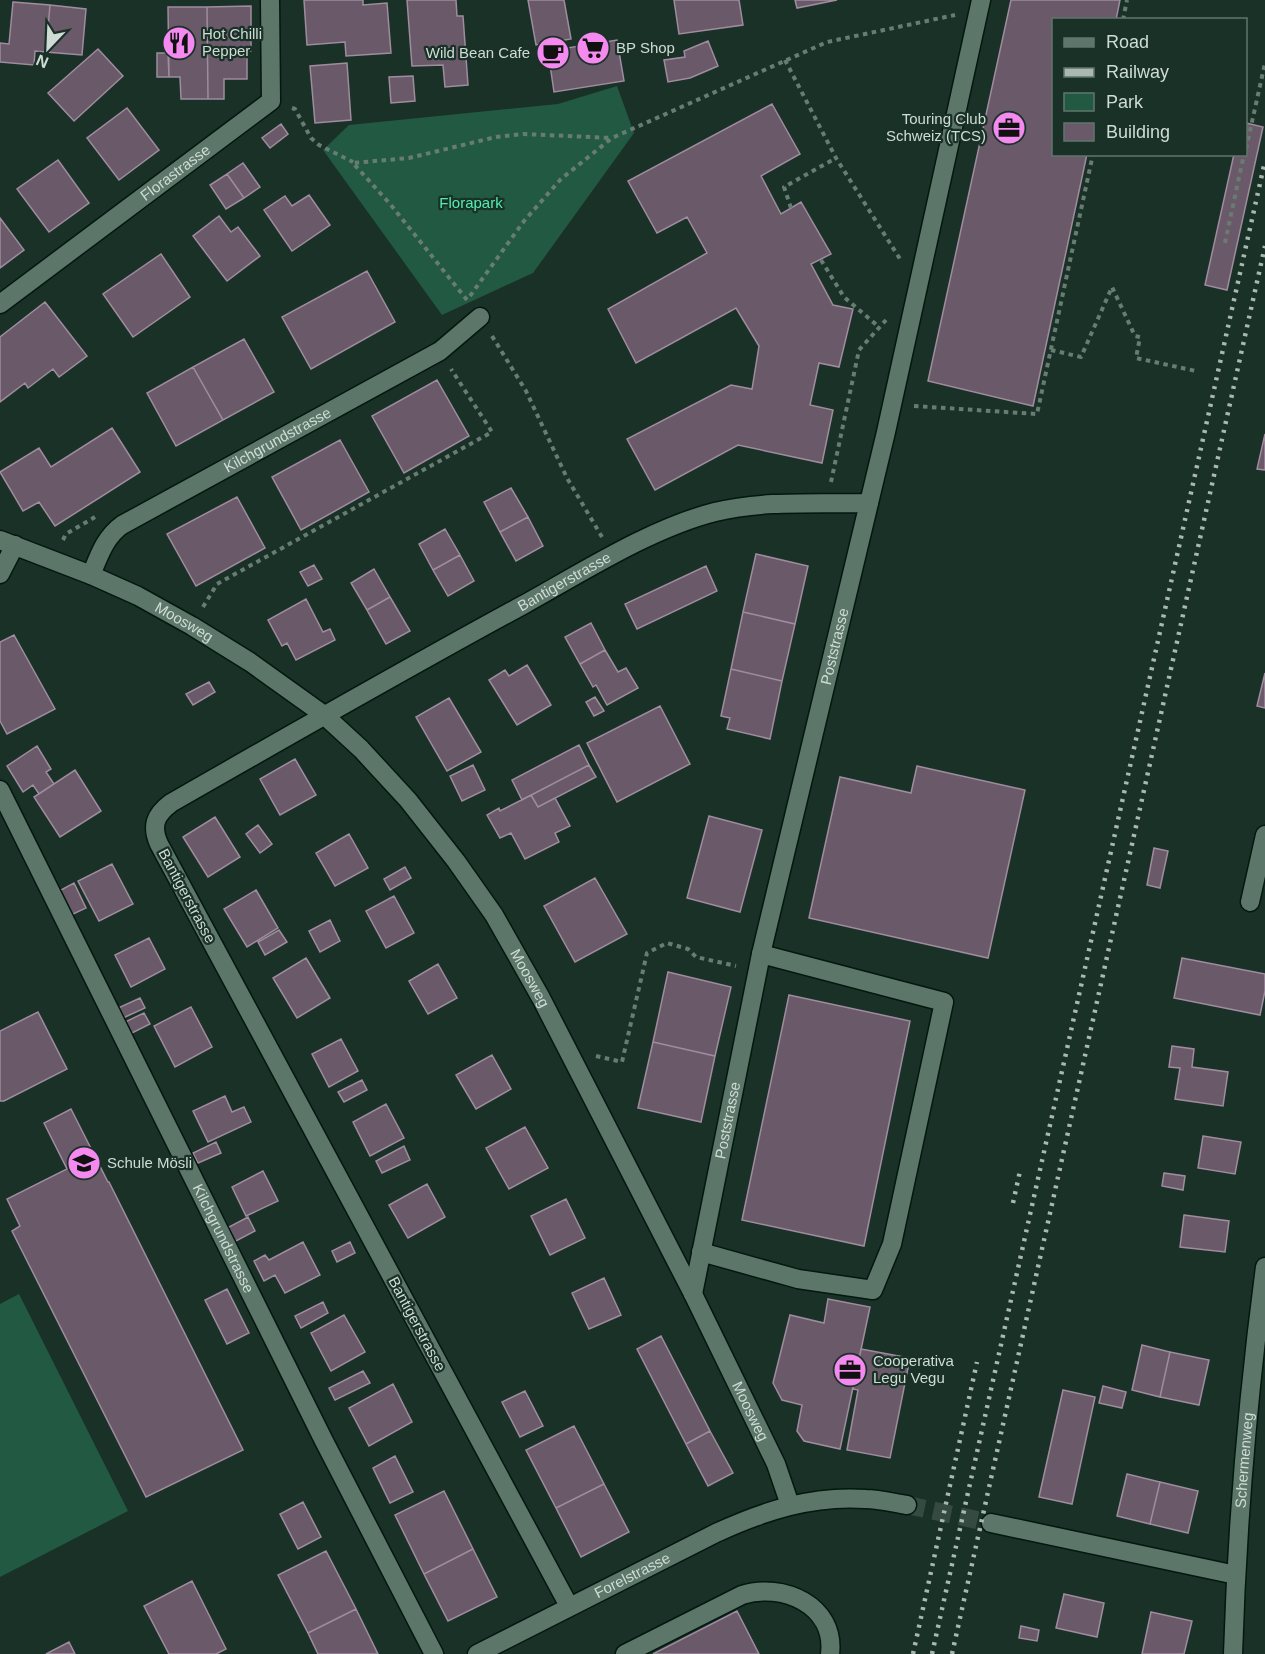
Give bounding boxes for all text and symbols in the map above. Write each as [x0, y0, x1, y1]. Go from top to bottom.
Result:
north arrow [18, 18, 78, 78]
legend [1052, 18, 1247, 156]
restaurant icon: Hot Chilli Pepper [161, 25, 197, 61]
place label: Hot Chilli Pepper [202, 25, 262, 59]
supermarket icon: BP Shop [575, 30, 611, 66]
text: Road [1106, 32, 1149, 52]
cafe icon: Wild Bean Cafe [535, 35, 571, 71]
place label: BP Shop [616, 39, 675, 56]
place label: Wild Bean Cafe [426, 44, 530, 61]
text: N [34, 51, 51, 71]
text: Railway [1106, 62, 1169, 82]
text: Park [1106, 92, 1144, 112]
place label: Touring Club Schweiz (TCS) [886, 110, 986, 144]
office icon: Touring Club Schweiz (TCS) [991, 110, 1027, 146]
text: Building [1106, 122, 1170, 142]
street label: Florastrasse [137, 141, 213, 204]
park label: Florapark [439, 194, 503, 211]
street label: Kilchgrundstrasse [221, 403, 334, 476]
street label: Bantigerstrasse [515, 548, 613, 614]
street label: Moosweg [152, 598, 217, 645]
street label: Poststrasse [817, 606, 852, 686]
street label: Bantigerstrasse [155, 846, 219, 946]
street label: Moosweg [507, 946, 553, 1010]
street label: Poststrasse [711, 1080, 743, 1160]
school or university icon: Schule Mösli [66, 1145, 102, 1181]
place label: Schule Mösli [107, 1154, 192, 1171]
street label: Kilchgrundstrasse [189, 1181, 258, 1295]
street label: Bantigerstrasse [385, 1274, 449, 1374]
office icon: Cooperativa Legu Vegu [832, 1352, 868, 1388]
place label: Cooperativa Legu Vegu [873, 1352, 955, 1386]
street label: Moosweg [729, 1379, 772, 1444]
street label: Schermenweg [1231, 1412, 1256, 1509]
street label: Forelstrasse [591, 1549, 673, 1601]

